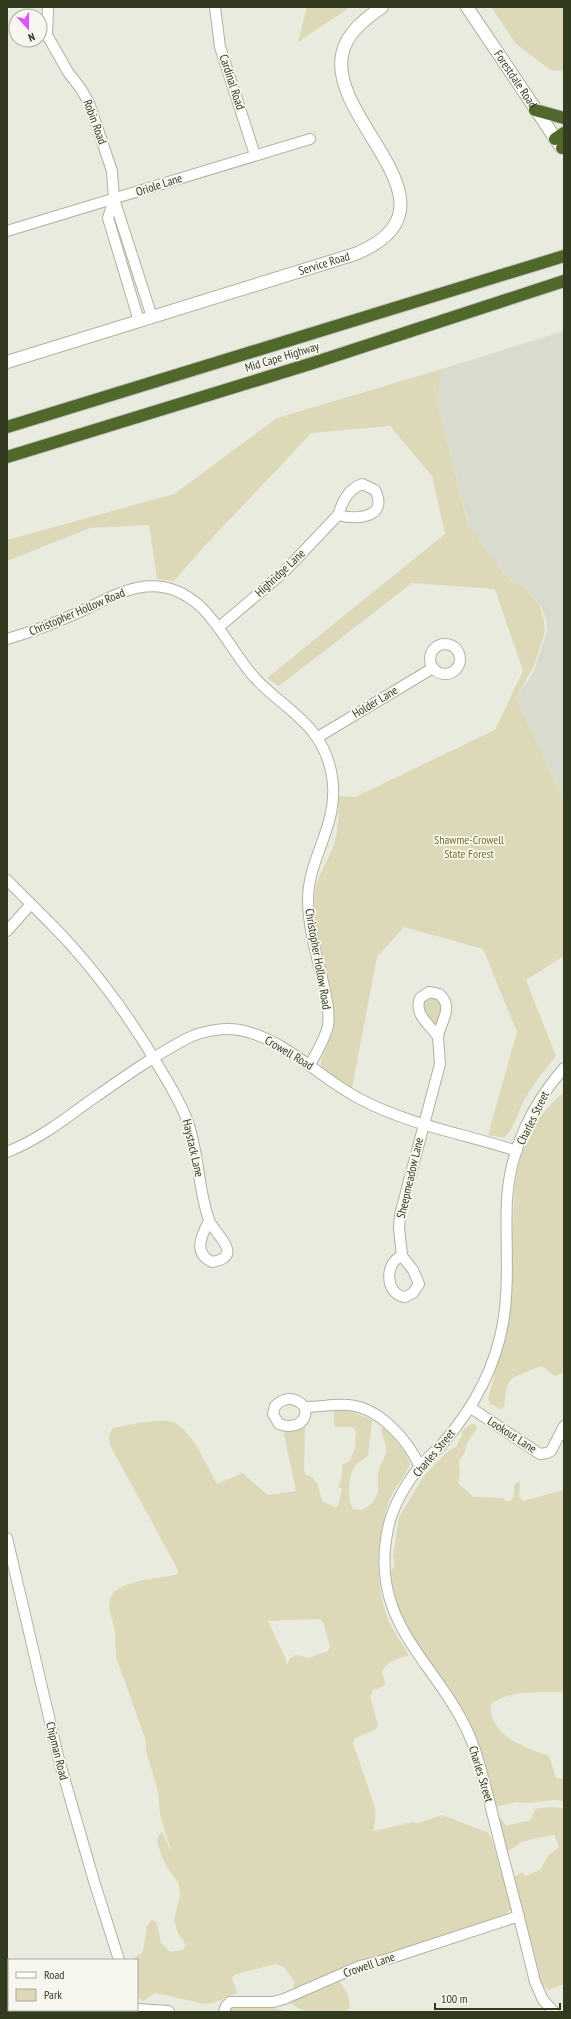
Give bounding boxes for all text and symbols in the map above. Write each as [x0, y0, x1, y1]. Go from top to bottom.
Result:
north arrow [8, 8, 48, 48]
text: N [26, 30, 37, 45]
street label: Forestdale Road [491, 47, 541, 111]
street label: Cardinal Road [217, 52, 248, 111]
street label: Robin Road [80, 97, 110, 146]
street label: Oriole Lane [134, 170, 184, 199]
street label: Service Road [297, 248, 351, 278]
street label: Mid Cape Highway [243, 338, 321, 375]
street label: Highridge Lane [251, 546, 308, 600]
street label: Christopher Hollow Road [27, 585, 127, 638]
street label: Holder Lane [349, 682, 400, 721]
park label: Shawme-Crowell State Forest [434, 832, 504, 861]
street label: Christopher Hollow Road [302, 907, 335, 1011]
street label: Crowell Road [262, 1032, 316, 1073]
street label: Charles Street [513, 1088, 552, 1147]
street label: Haystack Lane [180, 1117, 207, 1178]
street label: Sheepmeadow Lane [393, 1136, 426, 1220]
street label: Lookout Lane [485, 1413, 540, 1456]
street label: Charles Street [409, 1425, 458, 1480]
street label: Chipman Road [43, 1720, 72, 1782]
street label: Charles Street [466, 1744, 497, 1804]
street label: Crowell Lane [341, 1949, 397, 1980]
legend [8, 1959, 138, 2011]
text: Road [44, 1967, 64, 1982]
scale bar [435, 1985, 560, 2011]
text: Park [44, 1987, 62, 2002]
text: 100 m [441, 1991, 468, 2006]

